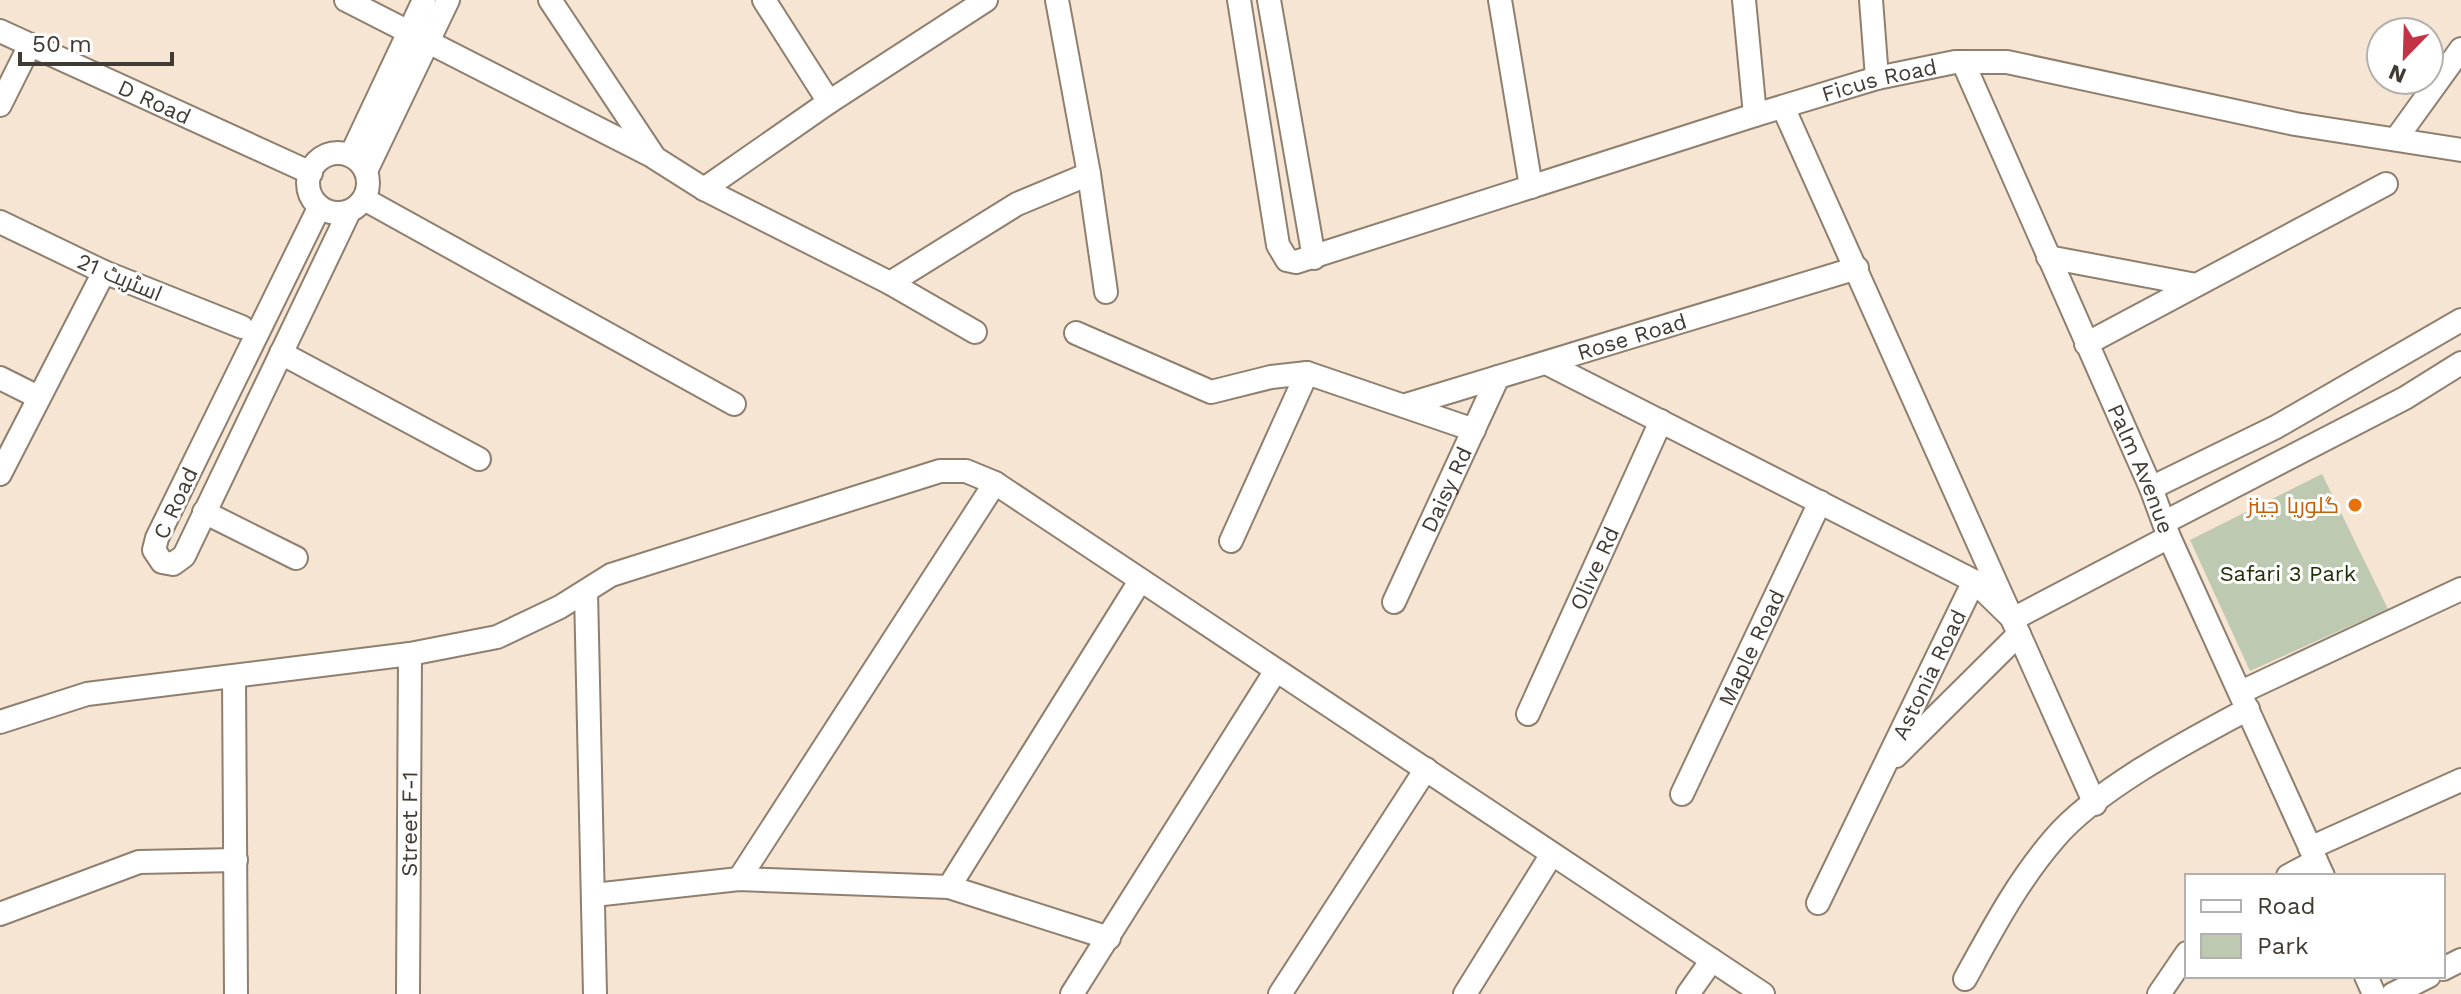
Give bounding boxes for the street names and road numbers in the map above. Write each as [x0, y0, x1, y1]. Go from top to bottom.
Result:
street label: Ficus Road [1819, 54, 1939, 107]
street label: D Road [114, 75, 195, 129]
street label: اسٹریٹ 21 [74, 248, 166, 307]
street label: Rose Road [1574, 308, 1690, 365]
street label: Palm Avenue [2102, 400, 2179, 537]
street label: Daisy Rd [1416, 443, 1477, 536]
street label: C Road [148, 463, 203, 543]
street label: Olive Rd [1565, 523, 1624, 614]
street label: Maple Road [1714, 586, 1790, 710]
street label: Astonia Road [1887, 606, 1971, 744]
street label: Street F-1 [397, 771, 422, 877]

